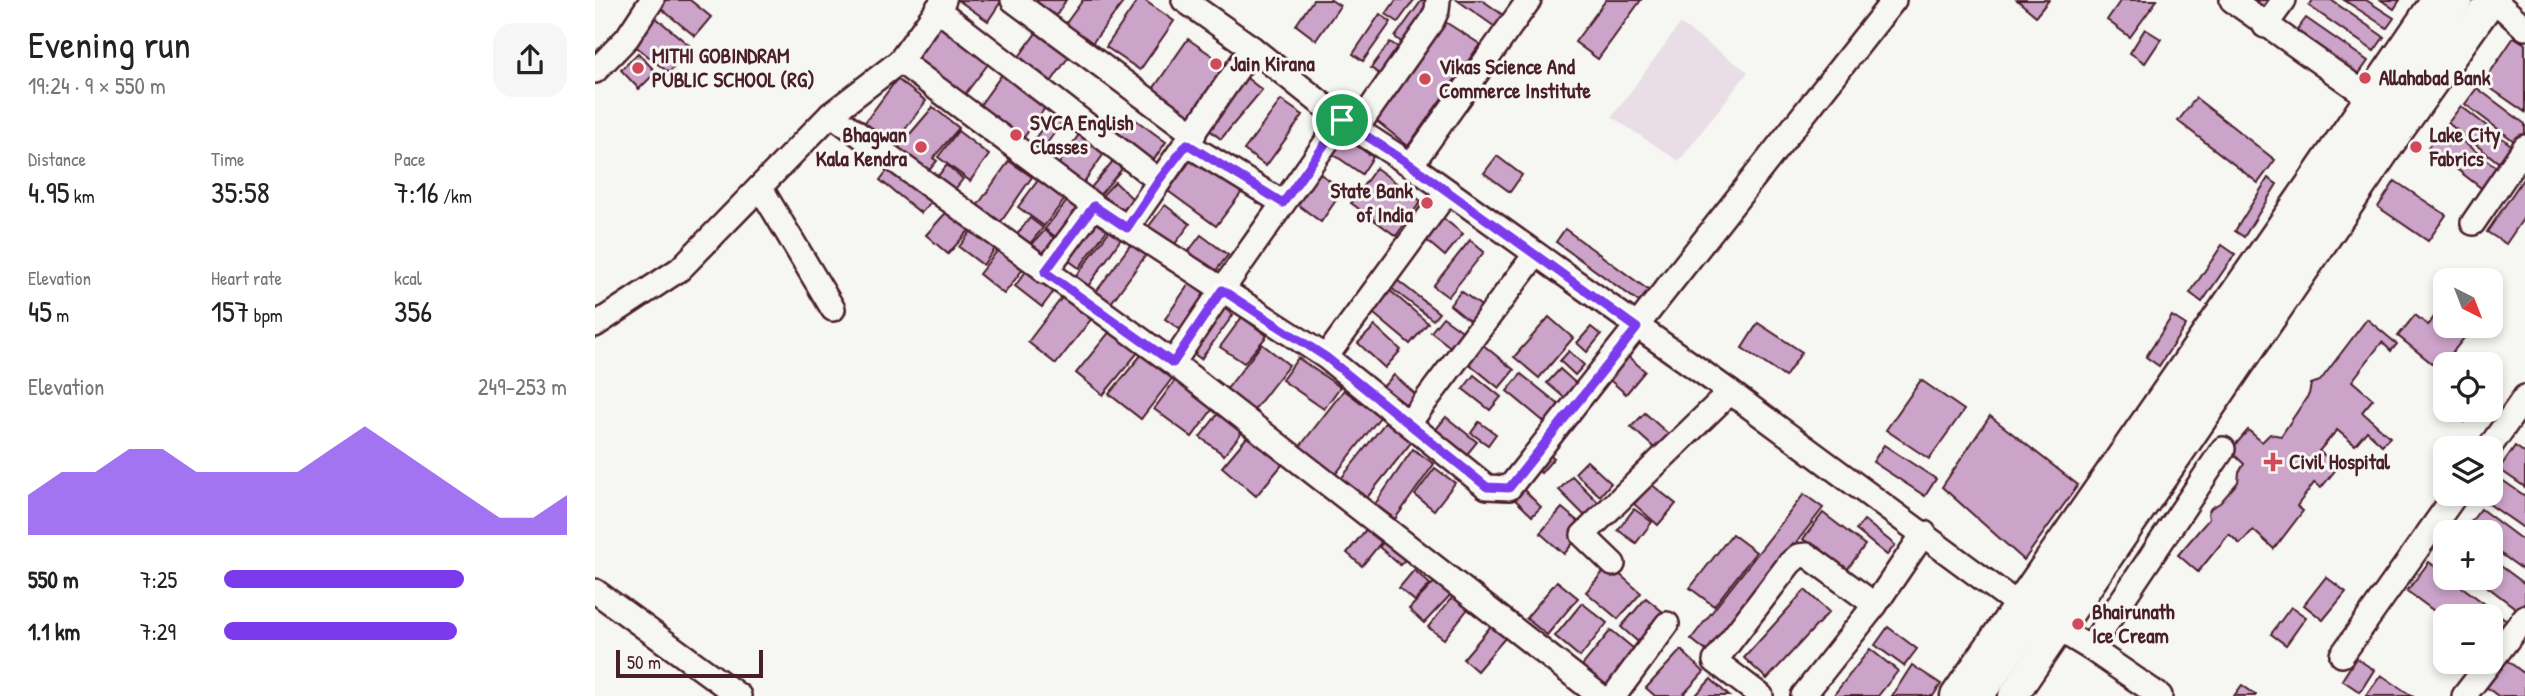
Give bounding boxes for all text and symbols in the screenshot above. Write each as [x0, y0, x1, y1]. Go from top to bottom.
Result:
text: Evening run [28, 18, 191, 70]
button: share [493, 23, 567, 97]
place label: MITHI GOBINDRAM PUBLIC SCHOOL (RG) [652, 41, 815, 94]
place label: Jain Kirana [1230, 49, 1316, 78]
place label: Vikas Science And Commerce Institute [1439, 52, 1592, 105]
marker: Jain Kirana [1208, 56, 1224, 72]
marker: MITHI GOBINDRAM PUBLIC SCHOOL (RG) [630, 60, 646, 76]
place label: Allahabad Bank [2379, 63, 2491, 92]
text: 19:24 · 9 × 550 m [28, 70, 166, 101]
marker: Allahabad Bank [2357, 70, 2373, 86]
marker: Vikas Science And Commerce Institute [1417, 71, 1433, 87]
pin [1312, 90, 1372, 150]
icon: arrive [1323, 101, 1361, 139]
place label: SVCA English Classes [1030, 108, 1134, 161]
place label: Bhagwan Kala Kendra [816, 120, 908, 173]
place label: Lake City Fabrics [2429, 120, 2500, 173]
marker: SVCA English Classes [1008, 127, 1024, 143]
marker: Bhagwan Kala Kendra [913, 139, 929, 155]
marker: Lake City Fabrics [2408, 139, 2424, 155]
text: Distance [28, 146, 86, 172]
text: Time [211, 146, 245, 172]
text: Pace [394, 146, 426, 172]
text: 4.95 [28, 172, 69, 212]
text: 35:58 [211, 172, 270, 212]
text: 7:16 [394, 172, 439, 212]
place label: State Bank of India [1330, 176, 1414, 229]
text: km [69, 183, 95, 209]
text: /km [439, 183, 472, 209]
marker: State Bank of India [1419, 195, 1435, 211]
text: Elevation [28, 265, 91, 291]
text: Heart rate [211, 265, 282, 291]
text: kcal [394, 265, 422, 291]
north arrow [2433, 268, 2503, 338]
map controls [2433, 268, 2503, 674]
text: 45 [28, 291, 52, 331]
text: 157 [211, 291, 249, 331]
text: 356 [394, 291, 432, 331]
text: m [52, 302, 69, 328]
text: bpm [249, 302, 283, 328]
button: locate [2433, 352, 2503, 422]
text: Elevation [28, 371, 104, 402]
text: 249–253 m [478, 371, 567, 402]
button: layers [2433, 436, 2503, 506]
place label: Civil Hospital [2289, 447, 2390, 477]
marker: Civil Hospital [2263, 452, 2283, 472]
button: + [2433, 520, 2503, 590]
text: 550 m [28, 564, 79, 595]
text: 7:25 [140, 564, 177, 595]
place label: Bhairunath Ice Cream [2092, 597, 2175, 650]
button: − [2433, 604, 2503, 674]
text: 1.1 km [28, 616, 80, 647]
text: 7:29 [140, 616, 176, 647]
marker: Bhairunath Ice Cream [2070, 616, 2086, 632]
scale bar [616, 647, 763, 679]
text: 50 m [627, 649, 661, 675]

